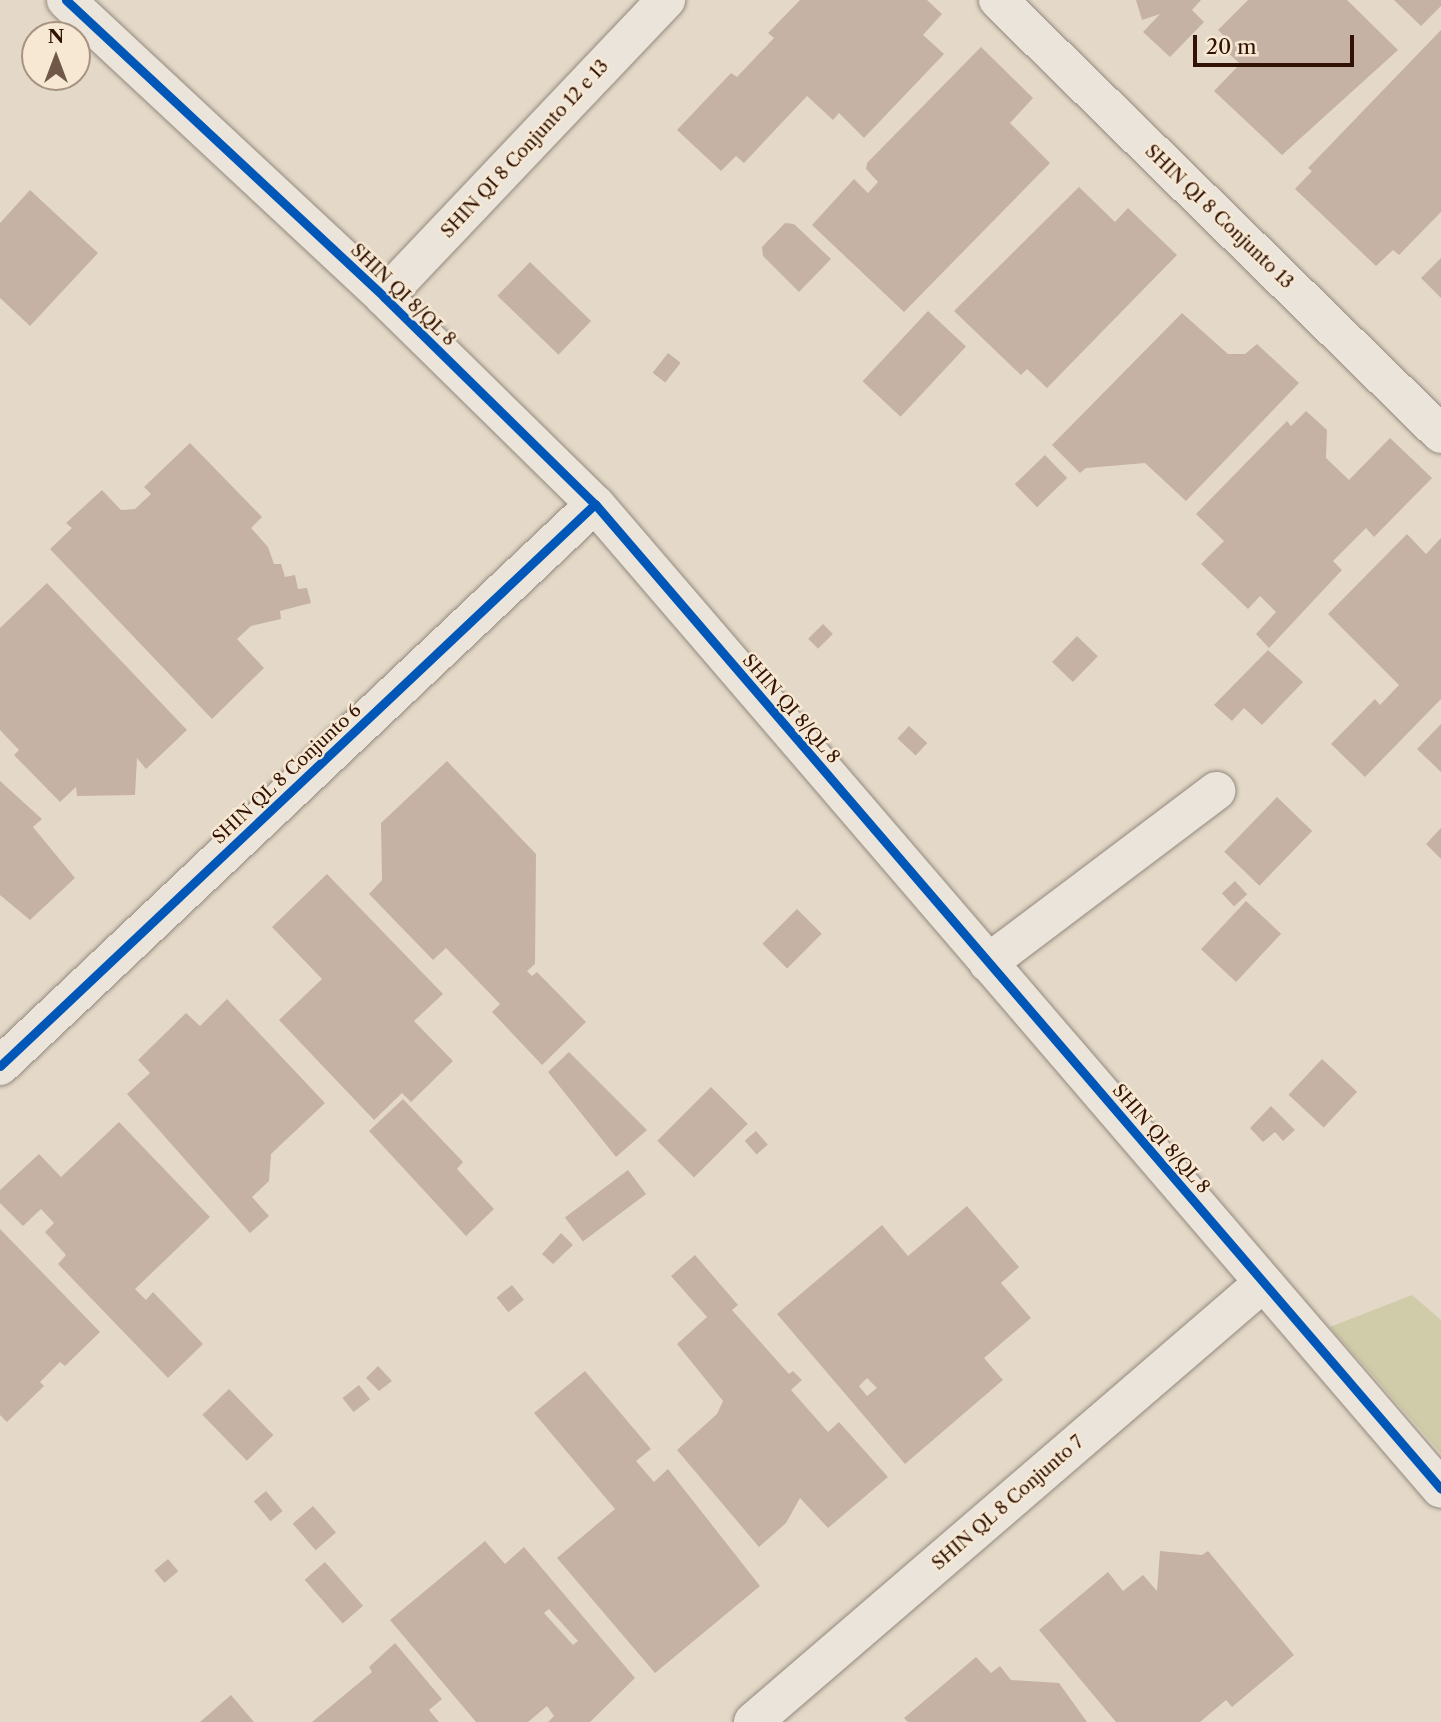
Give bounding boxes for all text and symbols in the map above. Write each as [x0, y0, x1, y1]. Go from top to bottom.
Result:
north arrow [21, 21, 91, 91]
scale bar [1196, 21, 1357, 65]
text: N [48, 25, 64, 48]
text: 20 m [1206, 34, 1257, 59]
street label: SHIN QI 8 Conjunto 12 e 13 [437, 56, 613, 242]
street label: SHIN QI 8 Conjunto 13 [1140, 141, 1298, 293]
street label: SHIN QI 8/QL 8 [346, 239, 460, 351]
street label: SHIN QI 8/QL 8 [738, 650, 844, 768]
street label: SHIN QL 8 Conjunto 6 [208, 699, 366, 849]
street label: SHIN QI 8/QL 8 [1108, 1080, 1214, 1198]
street label: SHIN QL 8 Conjunto 7 [928, 1431, 1088, 1575]

